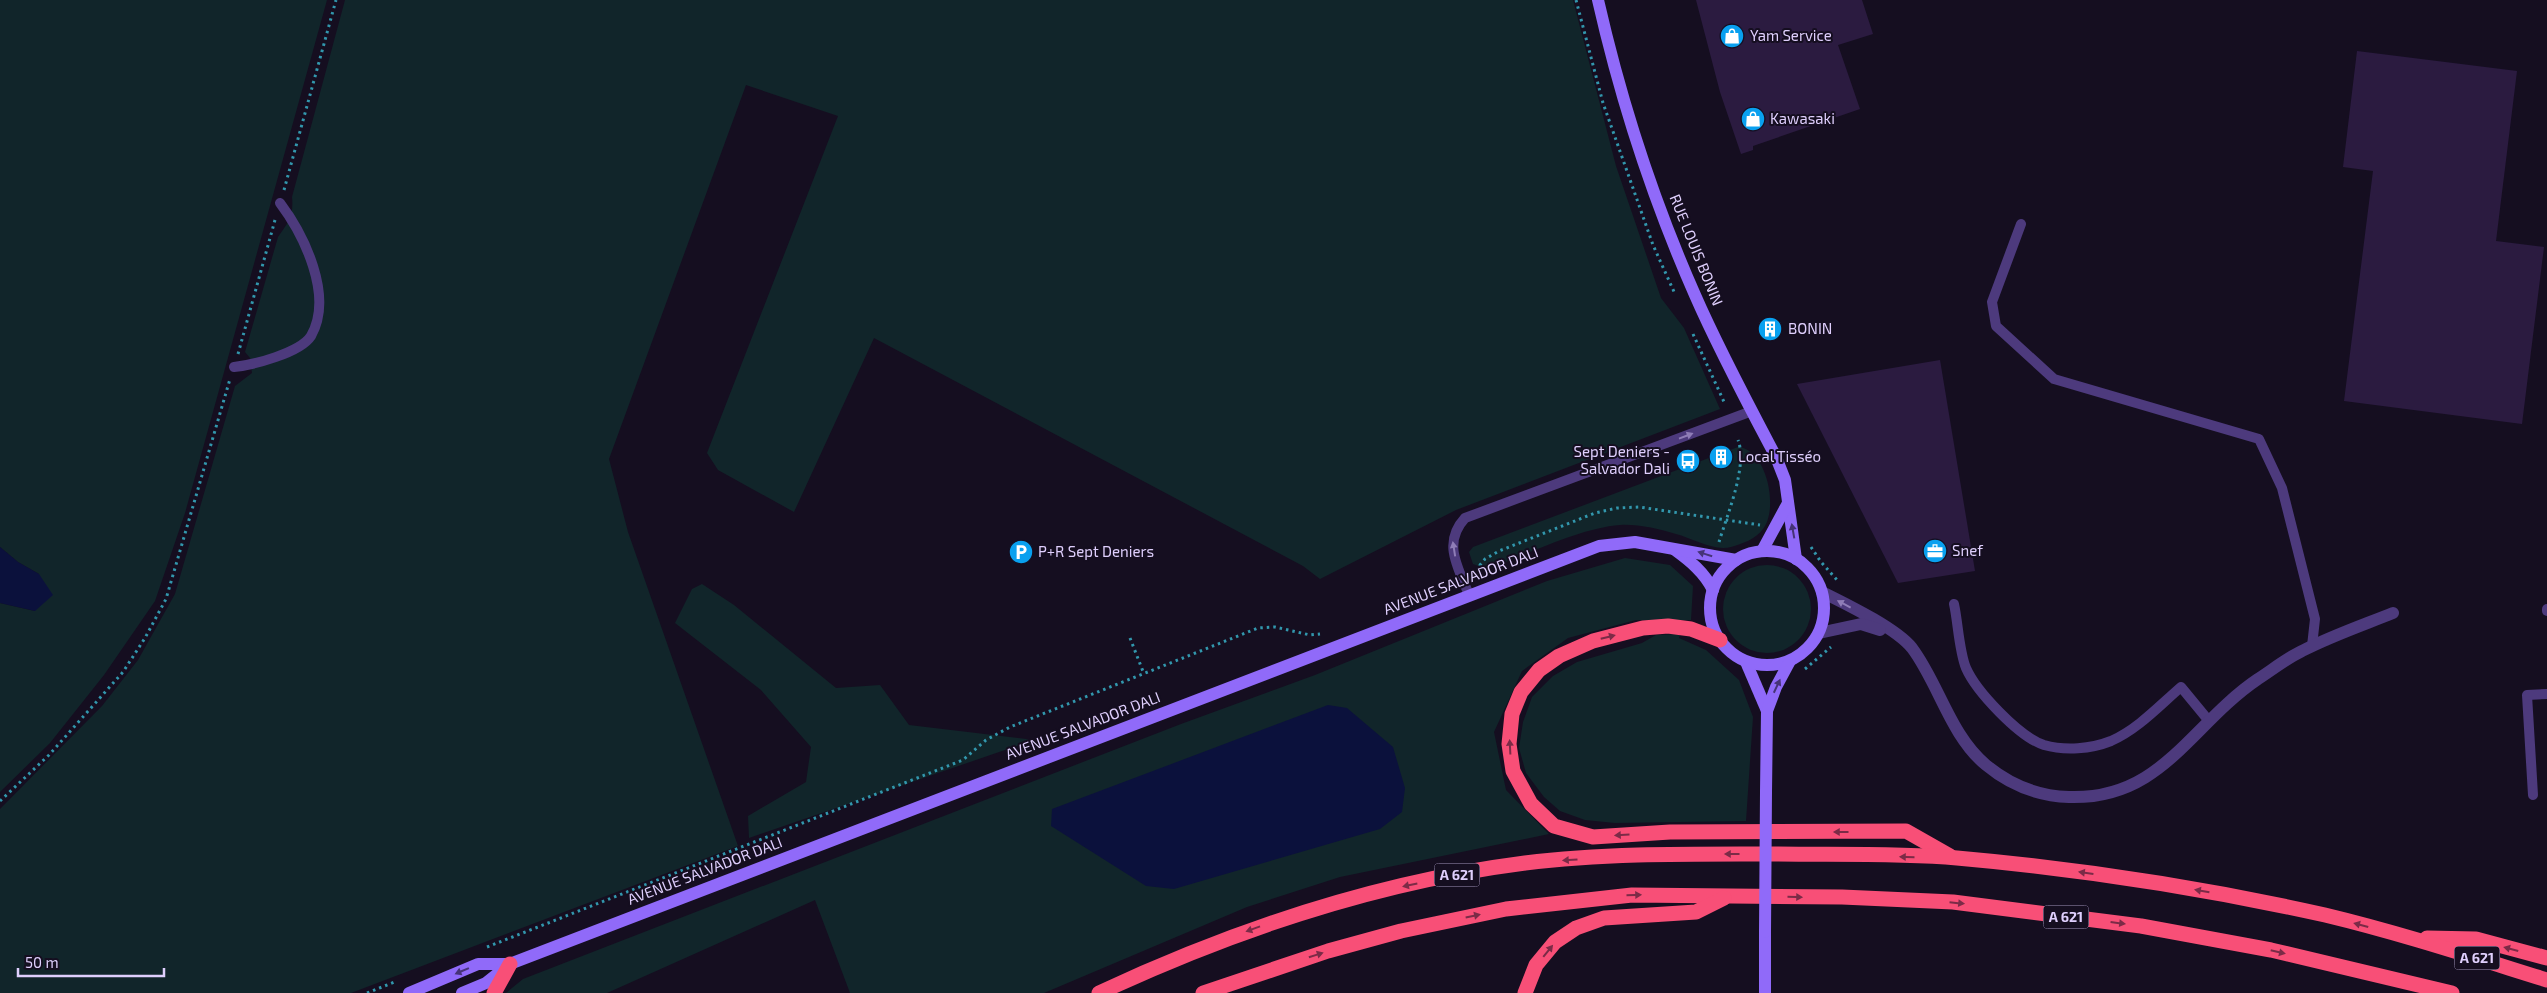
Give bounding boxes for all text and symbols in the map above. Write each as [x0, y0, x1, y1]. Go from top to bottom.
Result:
shop icon: Yam Service [1719, 23, 1745, 49]
place label: Yam Service [1750, 26, 1832, 44]
shop icon: Kawasaki [1740, 106, 1766, 132]
place label: Kawasaki [1770, 109, 1835, 127]
street label: RUE LOUIS BONIN [1666, 191, 1727, 308]
building icon: BONIN [1757, 316, 1783, 342]
place label: BONIN [1788, 319, 1832, 337]
one-way arrow [1679, 432, 1694, 440]
place label: Sept Deniers - Salvador Dali [1574, 442, 1670, 477]
building icon: Local Tisséo [1708, 444, 1734, 470]
place label: Local Tisséo [1738, 447, 1821, 465]
bus stop icon: Sept Deniers - Salvador Dali [1675, 448, 1701, 474]
one-way arrow [1789, 522, 1797, 538]
office icon: Snef [1922, 538, 1948, 564]
parking icon: P+R Sept Deniers [1008, 539, 1034, 565]
one-way arrow [1450, 541, 1458, 557]
place label: Snef [1952, 541, 1983, 559]
place label: P+R Sept Deniers [1038, 542, 1154, 560]
street label: AVENUE SALVADOR DALI [1381, 542, 1541, 618]
one-way arrow [1697, 549, 1712, 557]
one-way arrow [1837, 600, 1851, 608]
one-way arrow [1600, 633, 1615, 641]
one-way arrow [1773, 678, 1781, 693]
street label: AVENUE SALVADOR DALI [1003, 687, 1163, 763]
one-way arrow [1506, 739, 1514, 755]
one-way arrow [1833, 828, 1849, 836]
one-way arrow [1613, 831, 1629, 839]
street label: AVENUE SALVADOR DALI [625, 832, 785, 908]
one-way arrow [1724, 850, 1740, 858]
one-way arrow [1898, 853, 1914, 861]
one-way arrow [1562, 857, 1578, 865]
road number: A 621 [1434, 864, 1480, 886]
one-way arrow [2077, 869, 2093, 877]
one-way arrow [1402, 881, 1417, 889]
one-way arrow [2194, 887, 2209, 895]
one-way arrow [1627, 891, 1643, 899]
one-way arrow [1787, 893, 1803, 901]
one-way arrow [1949, 899, 1965, 907]
road number: A 621 [2044, 906, 2088, 929]
one-way arrow [1466, 911, 1482, 919]
one-way arrow [2111, 920, 2127, 928]
one-way arrow [2353, 920, 2368, 928]
one-way arrow [1246, 926, 1261, 933]
one-way arrow [1542, 944, 1553, 957]
one-way arrow [2504, 944, 2519, 952]
scale bar [18, 946, 164, 978]
road number: A 621 [2454, 946, 2500, 970]
one-way arrow [2271, 948, 2286, 956]
one-way arrow [1308, 951, 1323, 958]
text: 50 m [25, 953, 59, 971]
one-way arrow [455, 967, 470, 975]

